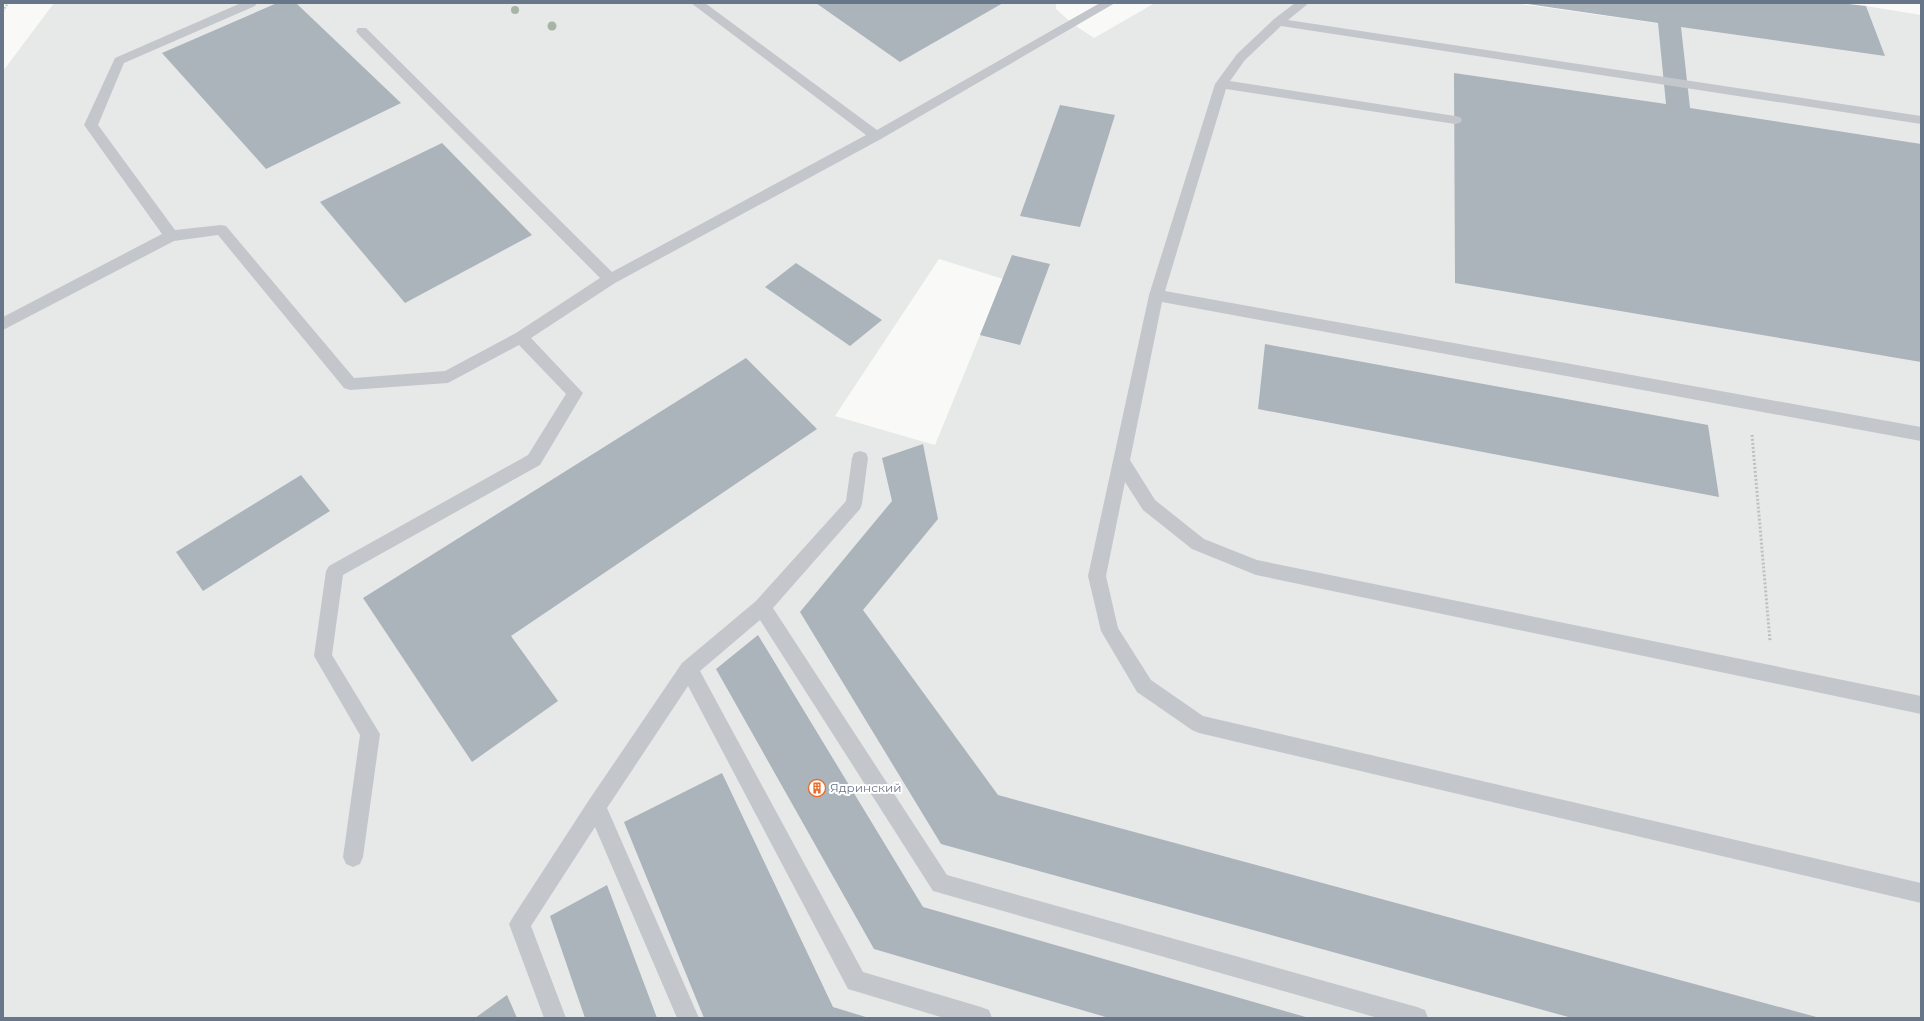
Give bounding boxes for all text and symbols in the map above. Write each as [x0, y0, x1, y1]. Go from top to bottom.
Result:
building icon: Ядринский [807, 778, 827, 798]
place label: Ядринский [830, 780, 901, 795]

